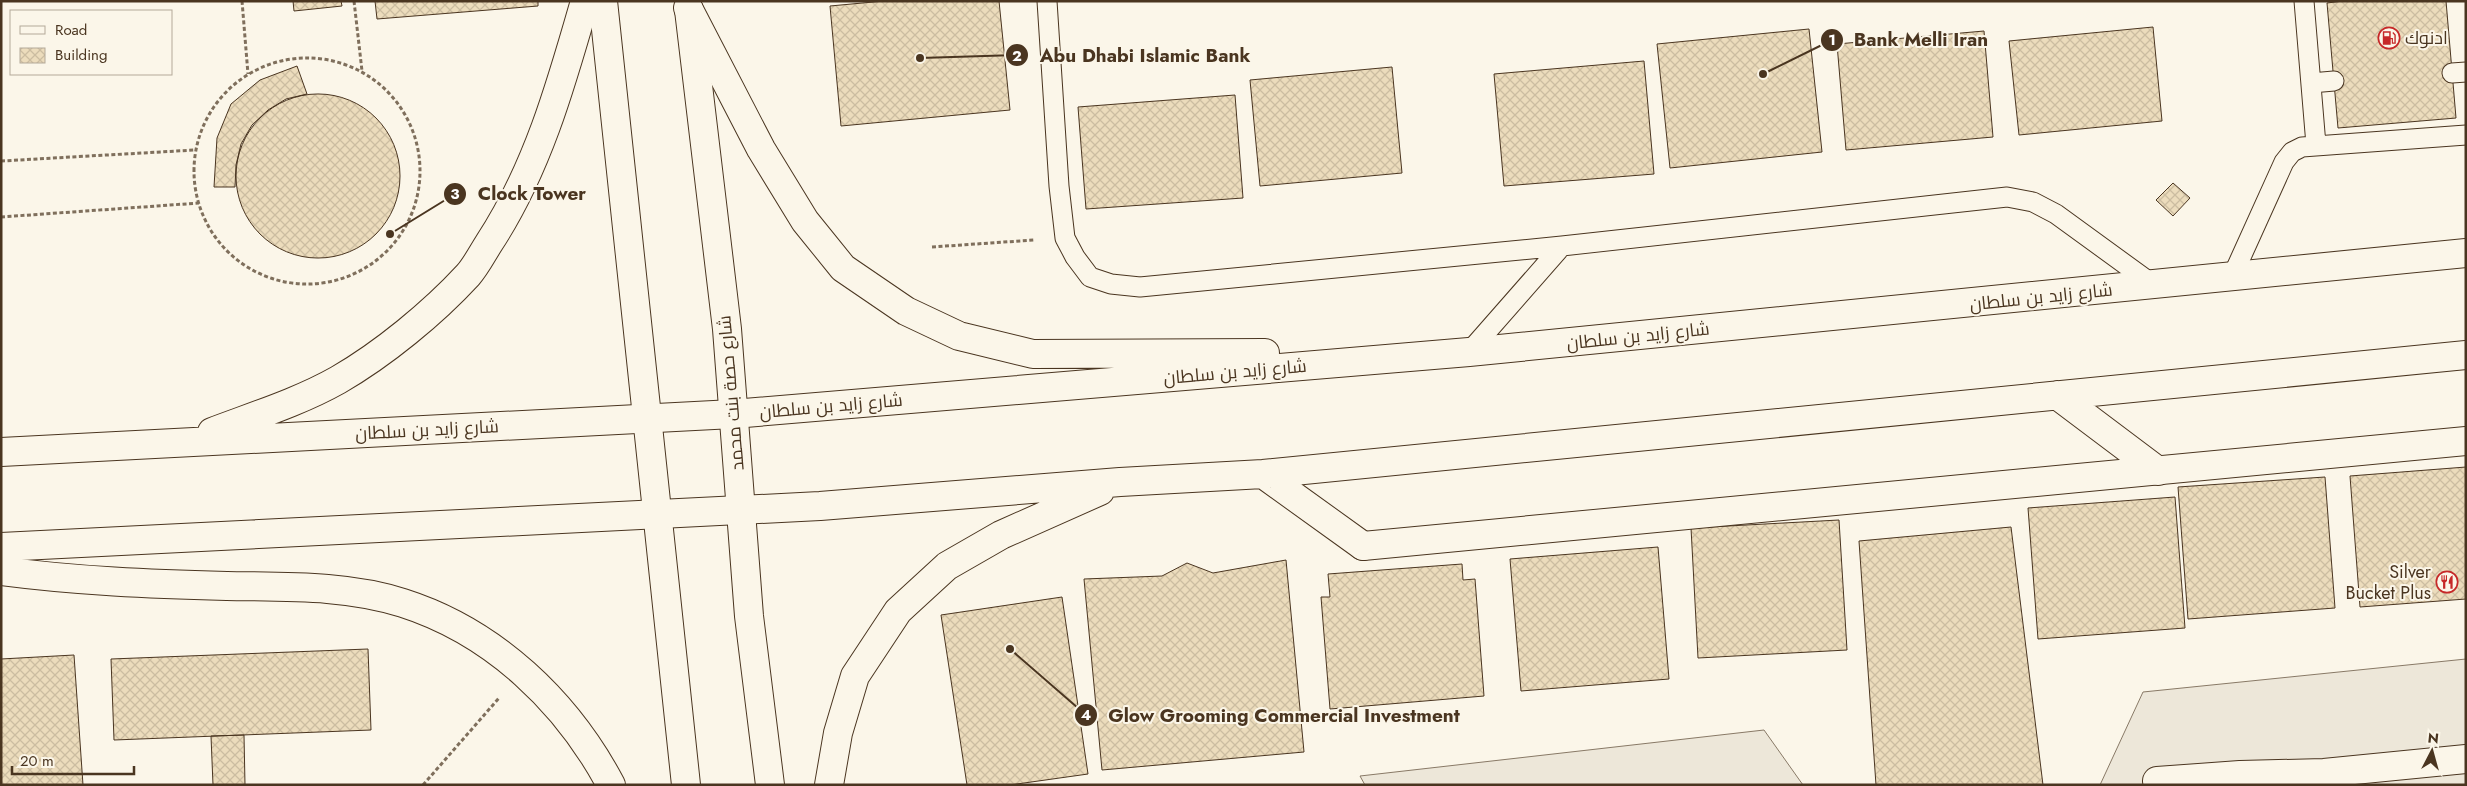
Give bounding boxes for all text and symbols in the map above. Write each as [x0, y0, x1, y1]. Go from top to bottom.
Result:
legend [10, 10, 172, 75]
text: Road [55, 19, 87, 41]
callout: Bank Melli Iran [1819, 23, 1999, 57]
place label: ادنوك [2405, 25, 2448, 51]
text: Bank Melli Iran [1854, 26, 1988, 53]
fuel station icon: ادنوك [2377, 26, 2401, 50]
text: 1 [1828, 29, 1836, 51]
callout: Abu Dhabi Islamic Bank [1004, 38, 1260, 72]
text: Abu Dhabi Islamic Bank [1039, 42, 1250, 69]
text: Building [55, 44, 107, 66]
text: 2 [1012, 45, 1022, 67]
callout: Clock Tower [442, 177, 596, 211]
text: Clock Tower [478, 180, 586, 207]
text: 3 [450, 183, 460, 205]
street label: شارع زايد بن سلطان [1968, 277, 2114, 317]
street label: شارع حصة بنت محمد [711, 314, 751, 472]
street label: شارع زايد بن سلطان [1565, 316, 1711, 356]
street label: شارع زايد بن سلطان [1162, 353, 1308, 391]
street label: شارع زايد بن سلطان [758, 387, 904, 425]
street label: شارع زايد بن سلطان [355, 413, 499, 447]
place label: Silver Bucket Plus [2346, 559, 2432, 606]
restaurant icon: Silver Bucket Plus [2435, 570, 2459, 594]
callout: Glow Grooming Commercial Investment [1074, 698, 1470, 732]
text: Glow Grooming Commercial Investment [1108, 702, 1460, 729]
text: 4 [1081, 704, 1091, 726]
north arrow [2407, 726, 2457, 776]
text: N [2427, 728, 2440, 749]
scale bar [12, 744, 135, 776]
text: 20 m [20, 750, 54, 772]

